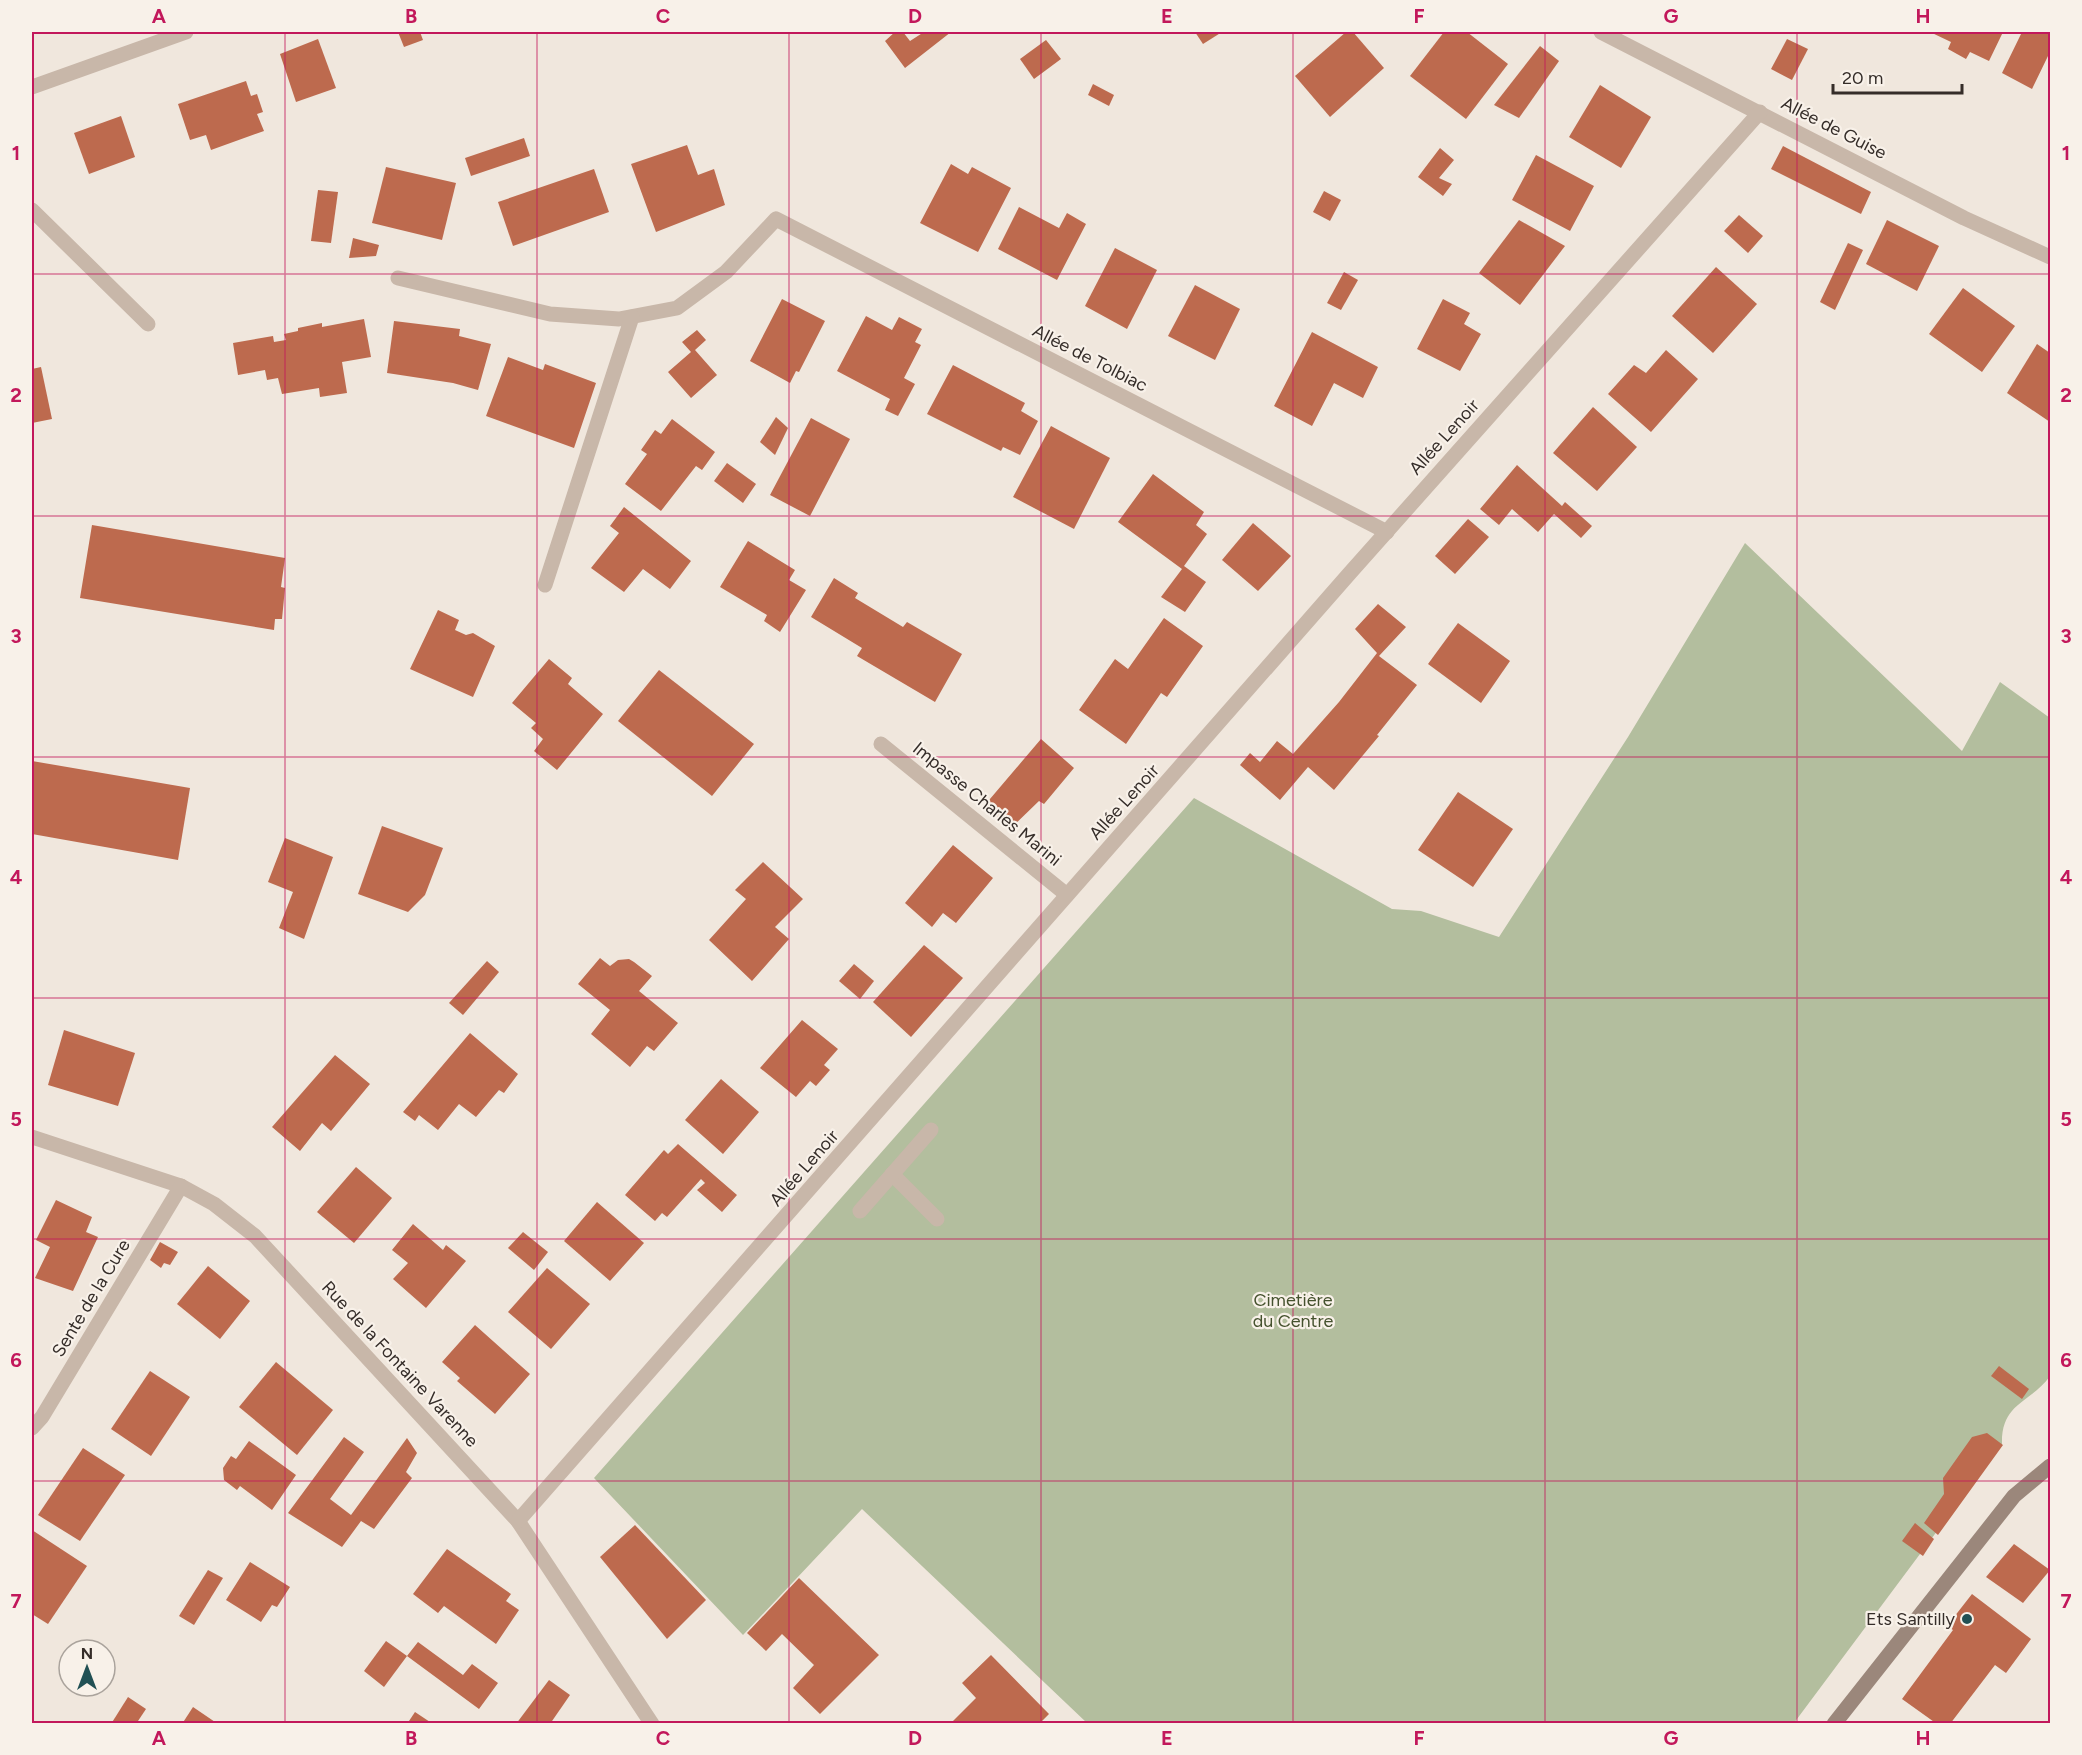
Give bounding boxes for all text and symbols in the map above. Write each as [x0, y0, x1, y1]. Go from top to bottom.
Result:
text: A [152, 4, 167, 28]
text: B [405, 4, 417, 28]
text: C [656, 4, 670, 28]
text: D [908, 4, 922, 28]
text: E [1161, 4, 1173, 28]
text: F [1413, 4, 1425, 28]
text: G [1664, 4, 1679, 28]
text: H [1916, 4, 1931, 28]
scale bar [1833, 57, 1962, 95]
text: 20 m [1842, 67, 1883, 89]
street label: Allée de Guise [1778, 92, 1890, 164]
text: 1 [12, 141, 20, 165]
text: 1 [2062, 141, 2070, 165]
street label: Allée de Tolbiac [1029, 320, 1151, 397]
text: 2 [10, 383, 22, 407]
text: 2 [2060, 383, 2072, 407]
street label: Allée Lenoir [1404, 395, 1484, 479]
text: 3 [10, 624, 22, 648]
text: 3 [2060, 624, 2072, 648]
street label: Impasse Charles Marini [908, 737, 1066, 871]
street label: Allée Lenoir [1084, 760, 1164, 844]
text: 4 [10, 865, 23, 889]
text: 4 [2060, 865, 2073, 889]
text: 5 [10, 1107, 22, 1131]
text: 5 [2060, 1107, 2072, 1131]
street label: Allée Lenoir [765, 1125, 843, 1211]
street label: Sente de la Cure [47, 1235, 135, 1361]
street label: Rue de la Fontaine Varenne [317, 1276, 483, 1452]
park label: Cimetière du Centre [1253, 1289, 1333, 1332]
text: 6 [10, 1348, 22, 1372]
text: 6 [2060, 1348, 2072, 1372]
text: 7 [10, 1589, 22, 1613]
text: 7 [2060, 1589, 2072, 1613]
place label: Ets Santilly [1866, 1608, 1956, 1630]
marker: Ets Santilly [1960, 1612, 1974, 1626]
north arrow [57, 1638, 117, 1698]
text: N [81, 1644, 93, 1663]
text: A [152, 1726, 167, 1750]
text: B [405, 1726, 417, 1750]
text: C [656, 1726, 670, 1750]
text: D [908, 1726, 922, 1750]
text: E [1161, 1726, 1173, 1750]
text: F [1413, 1726, 1425, 1750]
text: G [1664, 1726, 1679, 1750]
text: H [1916, 1726, 1931, 1750]

